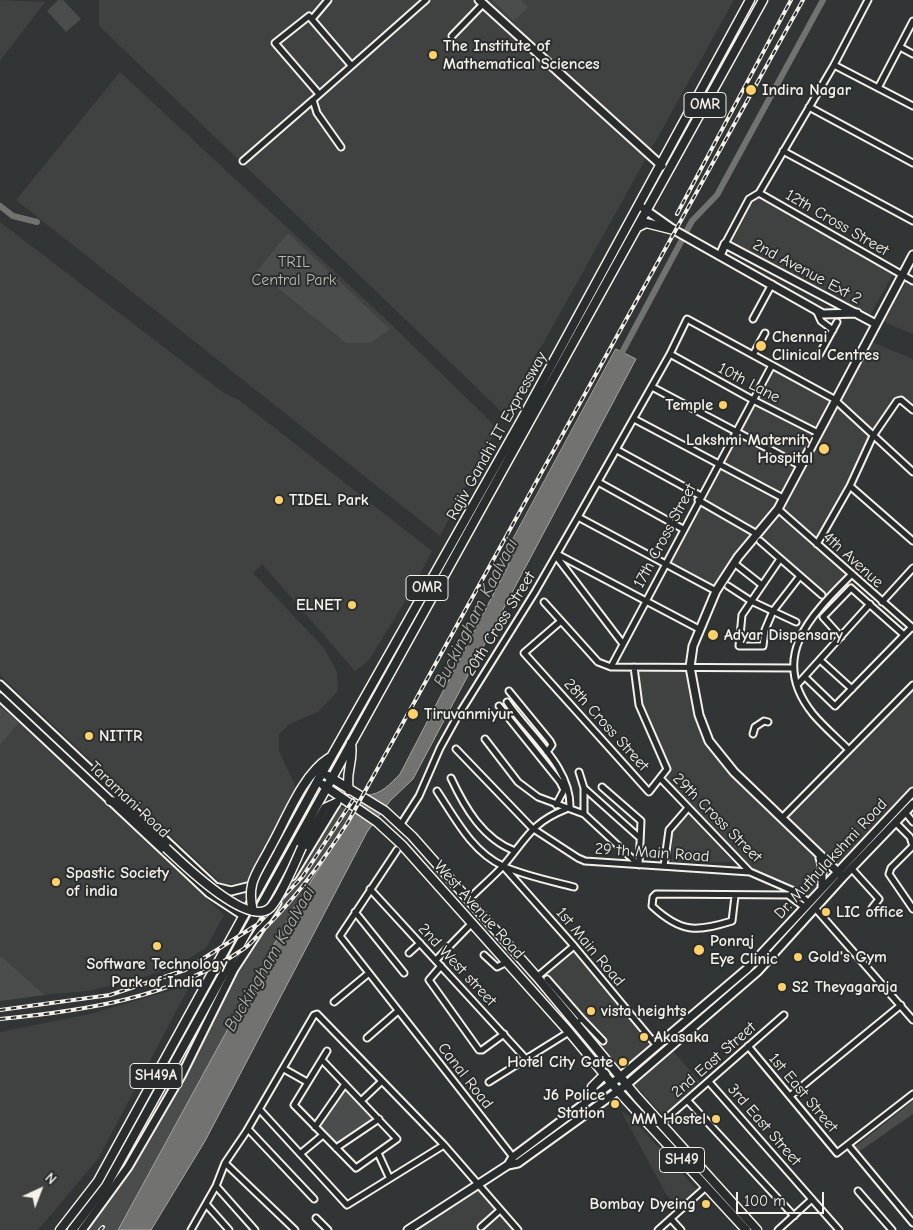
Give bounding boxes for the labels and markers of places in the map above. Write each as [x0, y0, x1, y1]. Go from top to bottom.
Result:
place label: The Institute of Mathematical Sciences [443, 36, 600, 74]
marker: The Institute of Mathematical Sciences [427, 49, 439, 61]
place label: Indira Nagar [762, 80, 851, 100]
marker: Indira Nagar [744, 83, 758, 97]
place label: Chennai Clinical Centres [772, 327, 879, 365]
marker: Chennai Clinical Centres [754, 339, 768, 353]
place label: Temple [665, 395, 713, 415]
marker: Temple [717, 399, 729, 411]
place label: Lakshmi Maternity Hospital [686, 430, 813, 468]
marker: Lakshmi Maternity Hospital [817, 442, 831, 456]
place label: TIDEL Park [289, 490, 368, 510]
marker: TIDEL Park [273, 494, 285, 506]
place label: ELNET [296, 595, 342, 615]
marker: ELNET [346, 599, 358, 611]
place label: Adyar Dispensary [724, 625, 843, 645]
marker: Adyar Dispensary [706, 628, 720, 642]
place label: Tiruvanmiyur [424, 704, 513, 724]
marker: Tiruvanmiyur [406, 707, 420, 721]
place label: NITTR [99, 726, 142, 746]
marker: NITTR [83, 730, 95, 742]
place label: Spastic Society of india [66, 863, 169, 901]
marker: Spastic Society of india [50, 876, 62, 888]
place label: LIC office [836, 902, 903, 922]
marker: LIC office [820, 906, 832, 918]
place label: Ponraj Eye Clinic [710, 931, 777, 969]
marker: Software Technology Park of India [151, 940, 163, 952]
marker: Ponraj Eye Clinic [692, 943, 706, 957]
place label: Gold's Gym [808, 947, 887, 967]
marker: Gold's Gym [792, 951, 804, 963]
place label: Software Technology Park of India [87, 954, 227, 992]
place label: S2 Theyagaraja [792, 977, 898, 997]
marker: S2 Theyagaraja [776, 981, 788, 993]
place label: vista heights [601, 1001, 687, 1021]
marker: vista heights [585, 1005, 597, 1017]
place label: Akasaka [654, 1027, 709, 1047]
marker: Akasaka [638, 1031, 650, 1043]
place label: Hotel City Gate [507, 1052, 613, 1072]
marker: Hotel City Gate [617, 1056, 629, 1068]
place label: J6 Police Station [543, 1085, 605, 1123]
marker: J6 Police Station [609, 1098, 621, 1110]
place label: MM Hostel [632, 1109, 706, 1129]
marker: MM Hostel [710, 1113, 722, 1125]
place label: Bombay Dyeing [589, 1194, 696, 1214]
marker: Bombay Dyeing [700, 1198, 712, 1210]

